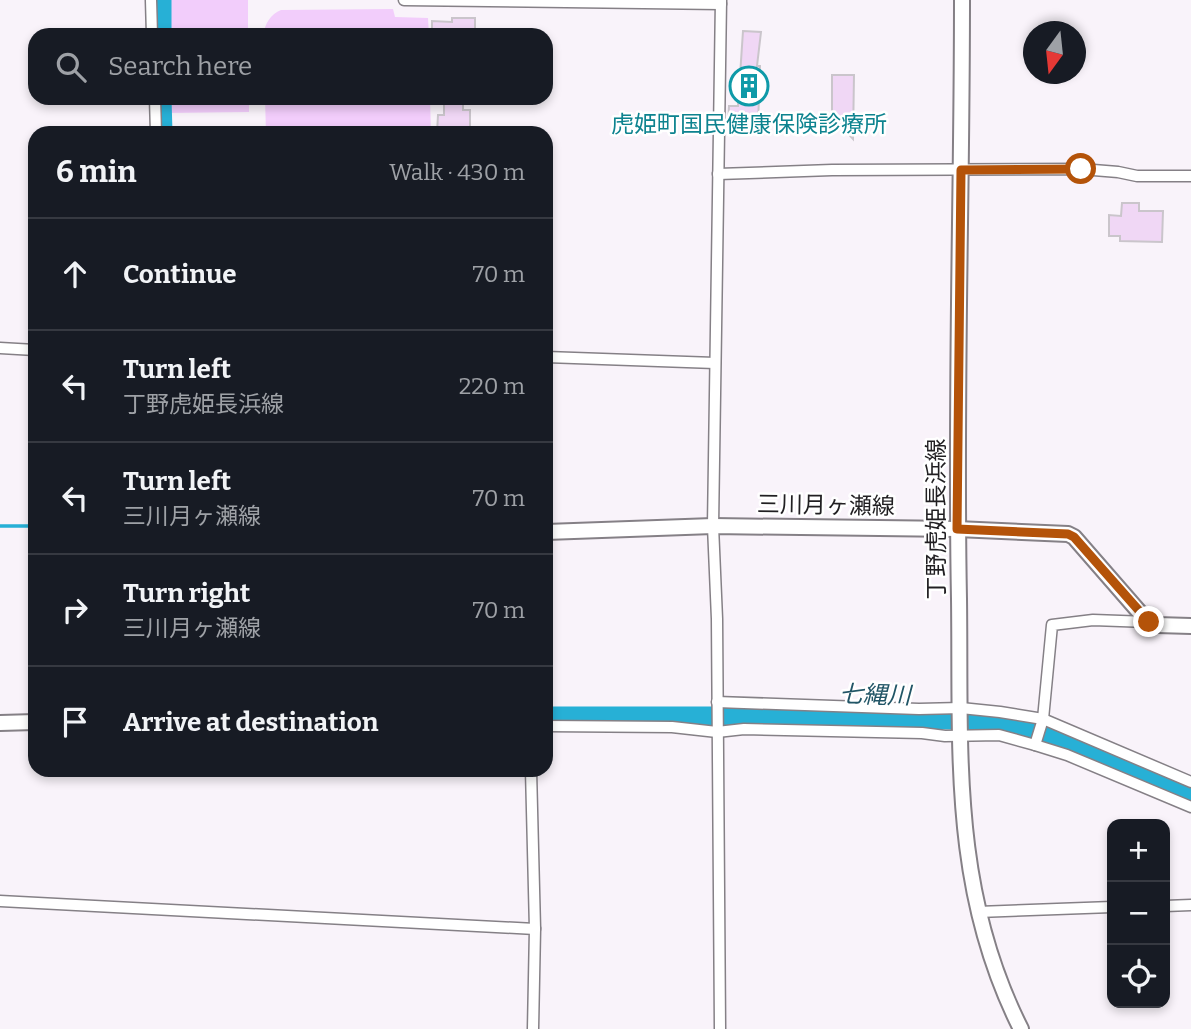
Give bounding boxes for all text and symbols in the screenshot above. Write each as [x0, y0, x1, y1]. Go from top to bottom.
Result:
north arrow [1023, 21, 1086, 84]
search box [28, 28, 553, 105]
icon: search [52, 48, 90, 86]
text: Search here [108, 51, 252, 82]
building icon: 虎姫町国民健康保険診療所 [728, 65, 770, 107]
place label: 虎姫町国民健康保険診療所 [611, 110, 887, 138]
route start [1065, 153, 1096, 184]
text: 6 min [56, 154, 137, 190]
text: Walk · 430 m [389, 158, 525, 186]
icon: ahead [56, 255, 94, 293]
text: Continue [123, 259, 237, 290]
text: 70 m [473, 260, 525, 288]
text: Turn left [123, 354, 231, 385]
icon: left [56, 367, 94, 405]
text: 220 m [459, 372, 525, 400]
text: 丁野虎姫長浜線 [123, 390, 284, 418]
street label: 丁野虎姫長浜線 [922, 439, 950, 600]
text: Turn left [123, 466, 231, 497]
icon: left [56, 479, 94, 517]
text: 70 m [473, 484, 525, 512]
street label: 三川月ヶ瀬線 [757, 490, 895, 520]
text: 三川月ヶ瀬線 [123, 502, 261, 530]
text: Turn right [123, 578, 250, 609]
icon: right [56, 591, 94, 629]
text: 70 m [473, 596, 525, 624]
route end [1133, 606, 1164, 637]
text: 三川月ヶ瀬線 [123, 614, 261, 642]
water label: 七縄川 [839, 680, 914, 710]
icon: arrive [56, 703, 94, 741]
text: Arrive at destination [123, 707, 378, 738]
map controls [1107, 819, 1170, 1008]
button: + [1107, 819, 1170, 882]
button: − [1107, 882, 1170, 945]
button: locate [1107, 945, 1170, 1008]

